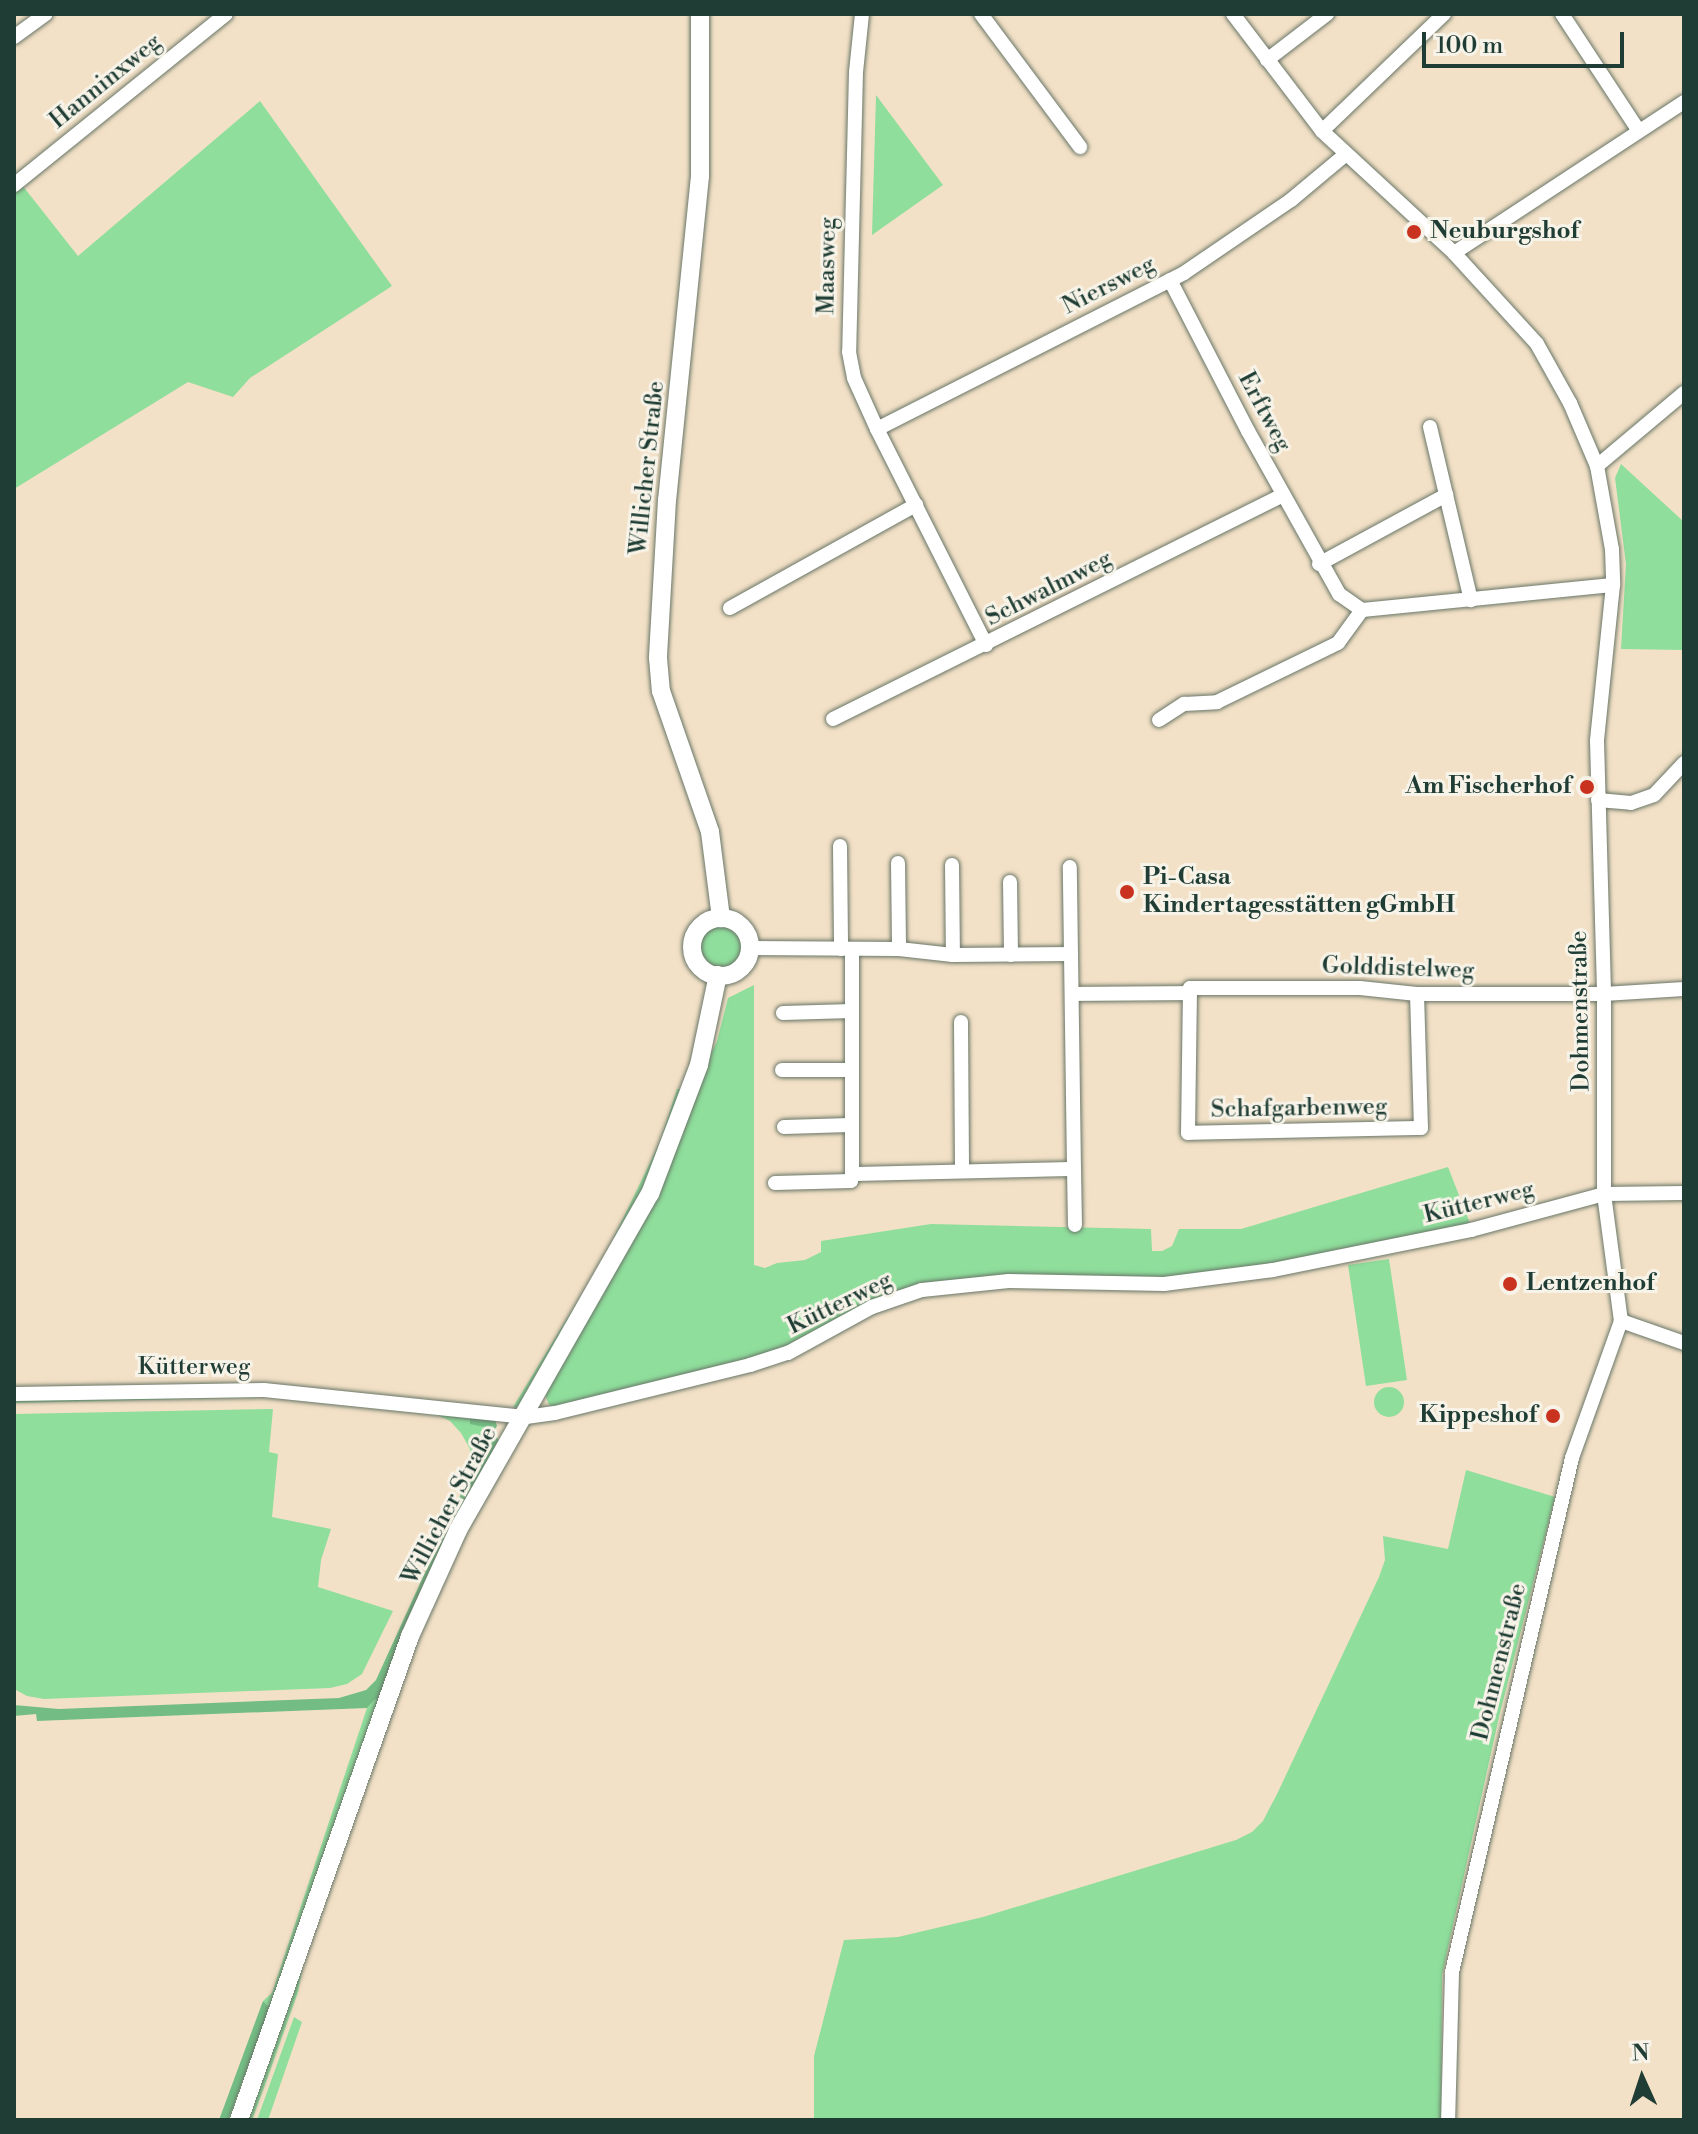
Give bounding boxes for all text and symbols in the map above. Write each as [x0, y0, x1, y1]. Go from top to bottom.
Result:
scale bar [1426, 16, 1628, 66]
street label: Hanninxweg [44, 28, 168, 136]
text: 100 m [1436, 31, 1503, 61]
street label: Maasweg [813, 217, 843, 315]
place label: Neuburgshof [1430, 218, 1579, 246]
marker: Neuburgshof [1405, 223, 1423, 241]
street label: Niersweg [1058, 250, 1160, 322]
street label: Erftweg [1231, 367, 1297, 457]
street label: Willicher Straße [625, 380, 671, 556]
street label: Schwalmweg [981, 545, 1117, 633]
place label: Am Fischerhof [1405, 773, 1571, 801]
marker: Am Fischerhof [1578, 778, 1596, 796]
place label: Pi-Casa Kindertagesstätten gGmbH [1143, 864, 1455, 920]
marker: Pi-Casa Kindertagesstätten gGmbH [1118, 883, 1136, 901]
street label: Dohmenstraße [1565, 930, 1597, 1092]
street label: Golddistelweg [1321, 952, 1475, 986]
street label: Schafgarbenweg [1210, 1093, 1388, 1125]
street label: Kütterweg [1421, 1175, 1537, 1231]
street label: Kütterweg [783, 1266, 897, 1342]
place label: Lentzenhof [1526, 1270, 1655, 1298]
marker: Lentzenhof [1501, 1275, 1519, 1293]
street label: Kütterweg [138, 1354, 250, 1382]
place label: Kippeshof [1419, 1402, 1537, 1430]
marker: Kippeshof [1544, 1407, 1562, 1425]
street label: Willicher Straße [396, 1422, 504, 1590]
street label: Dohmenstraße [1467, 1580, 1533, 1744]
north arrow [1602, 2038, 1682, 2118]
text: N [1631, 2040, 1650, 2067]

